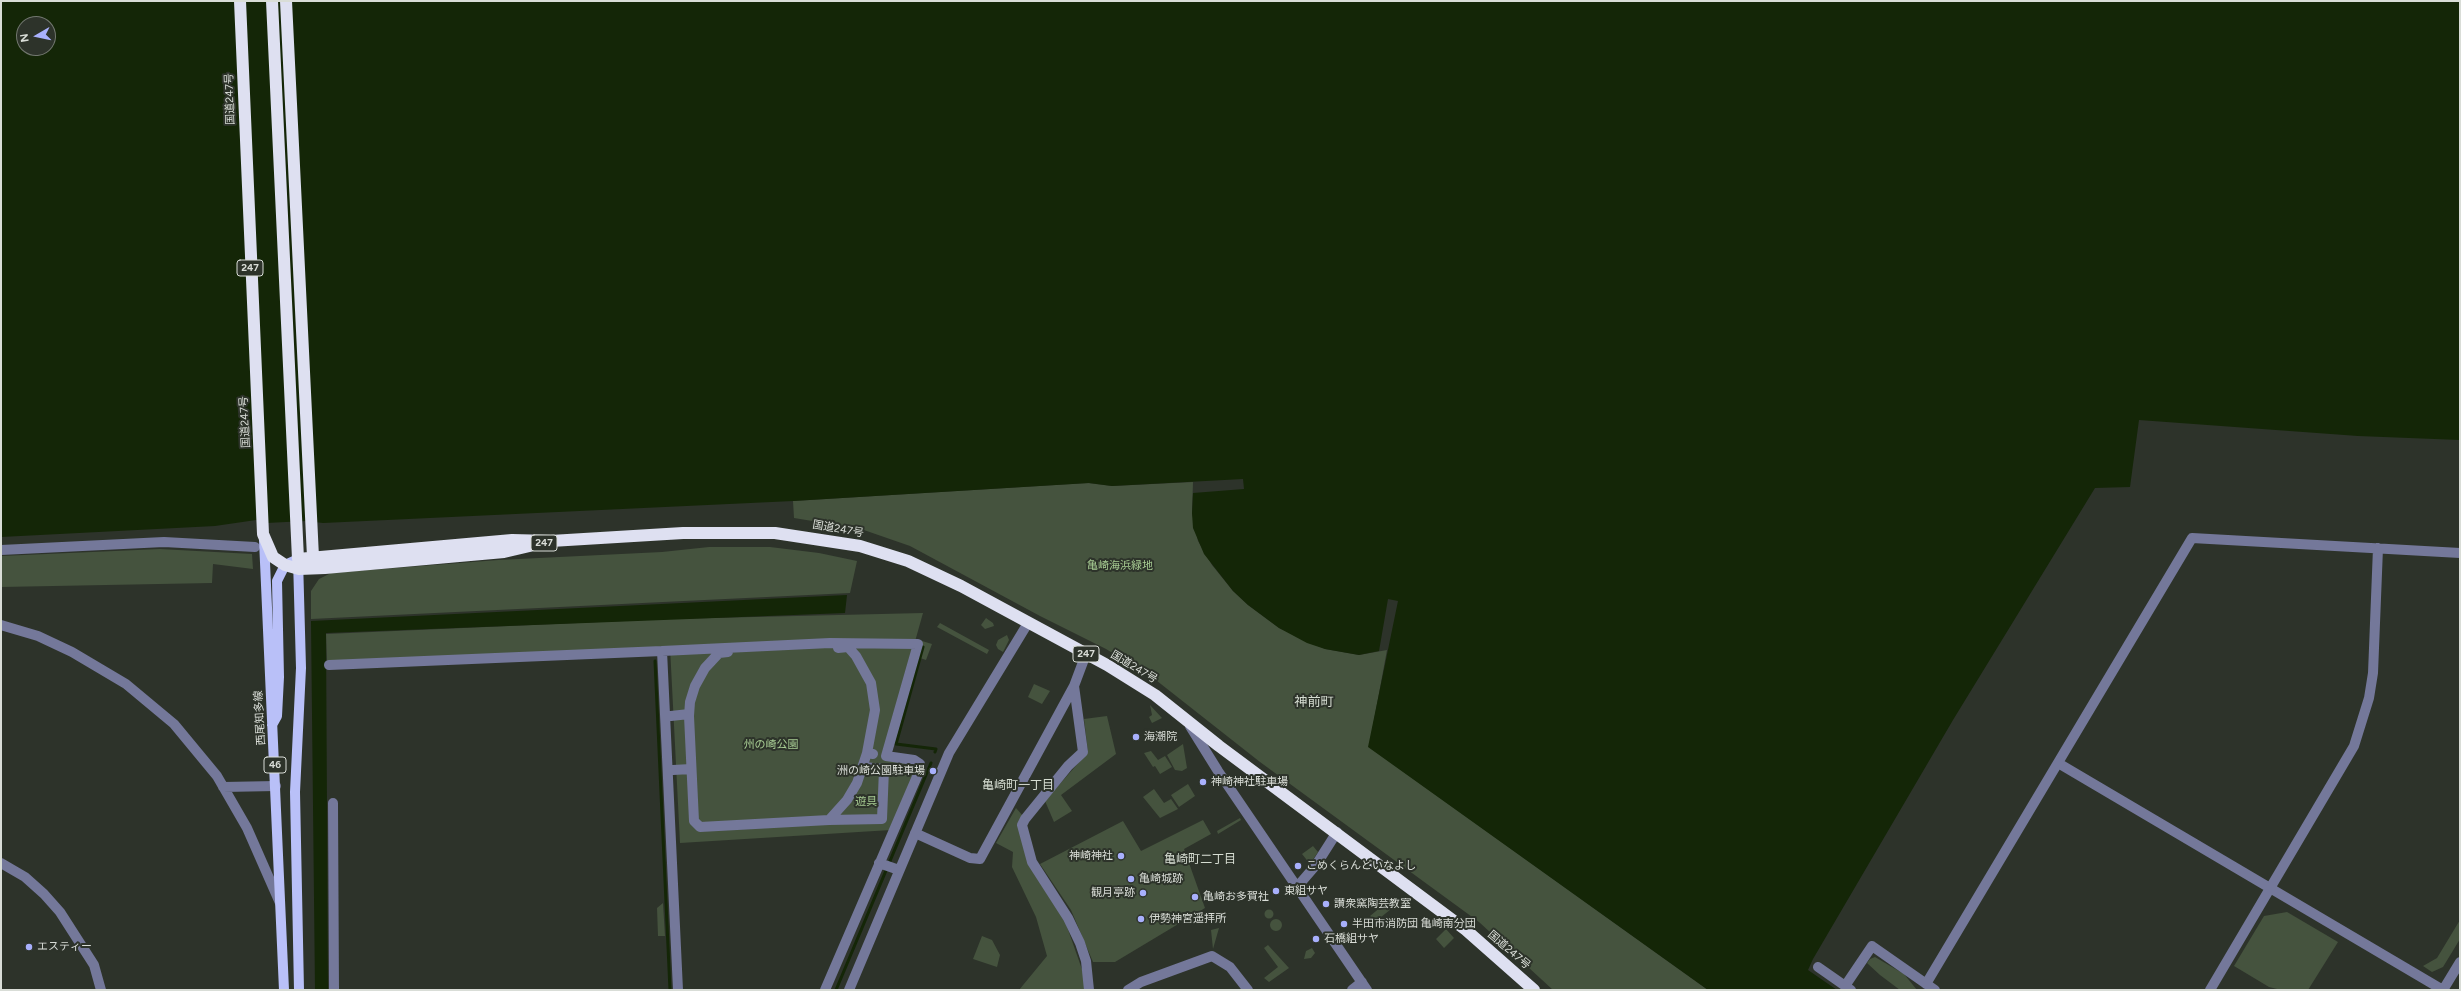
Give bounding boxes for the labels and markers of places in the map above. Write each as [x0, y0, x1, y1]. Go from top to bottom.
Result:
place label: 海潮院 [1144, 730, 1177, 744]
marker: 海潮院 [1131, 732, 1141, 742]
place label: 洲の崎公園駐車場 [837, 764, 925, 778]
marker: 洲の崎公園駐車場 [928, 766, 938, 776]
place label: 神崎神社駐車場 [1211, 775, 1288, 789]
marker: 神崎神社駐車場 [1198, 777, 1208, 787]
place label: 神崎神社 [1069, 849, 1113, 863]
marker: 神崎神社 [1116, 851, 1126, 861]
place label: こめくらんどいなよし [1306, 859, 1416, 873]
marker: こめくらんどいなよし [1293, 861, 1303, 871]
place label: 亀崎城跡 [1139, 872, 1183, 886]
marker: 亀崎城跡 [1126, 874, 1136, 884]
place label: 東組サヤ [1284, 884, 1328, 898]
place label: 観月亭跡 [1091, 886, 1135, 900]
marker: 東組サヤ [1271, 886, 1281, 896]
marker: 観月亭跡 [1138, 888, 1148, 898]
place label: 亀崎お多賀社 [1203, 890, 1269, 904]
marker: 亀崎お多賀社 [1190, 892, 1200, 902]
place label: 讃衆窯陶芸教室 [1334, 897, 1411, 911]
marker: 讃衆窯陶芸教室 [1321, 899, 1331, 909]
place label: 伊勢神宮遥拝所 [1149, 912, 1226, 926]
marker: 伊勢神宮遥拝所 [1136, 914, 1146, 924]
place label: 半田市消防団 亀崎南分団 [1352, 917, 1476, 931]
marker: 半田市消防団 亀崎南分団 [1339, 919, 1349, 929]
place label: 石橋組サヤ [1324, 932, 1379, 946]
marker: 石橋組サヤ [1311, 934, 1321, 944]
place label: エスティー [37, 940, 92, 954]
marker: エスティー [24, 942, 34, 952]

